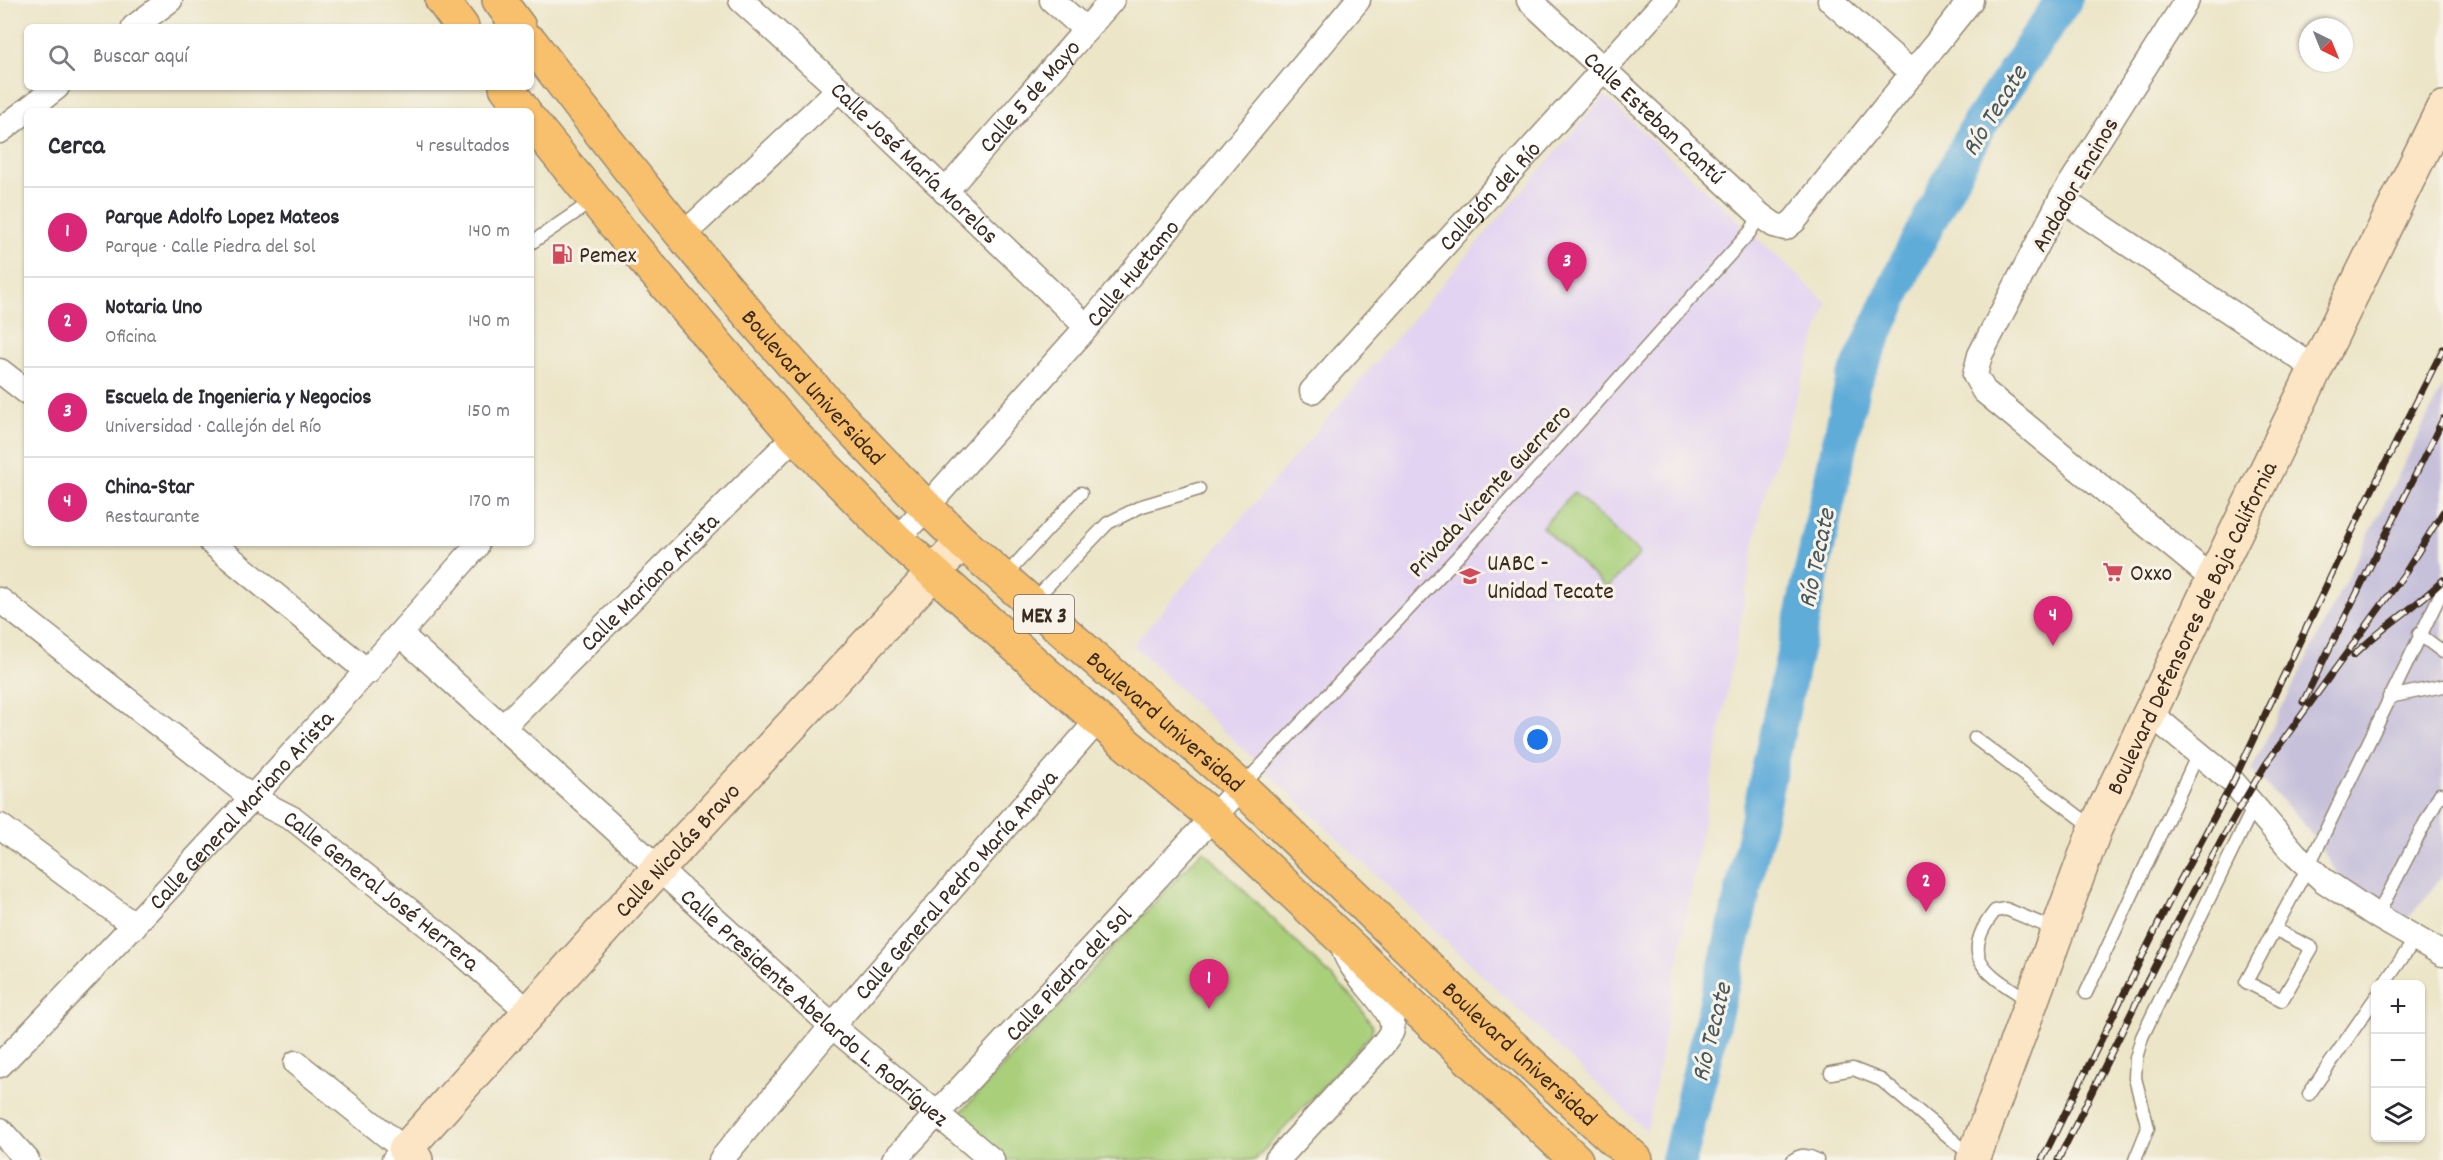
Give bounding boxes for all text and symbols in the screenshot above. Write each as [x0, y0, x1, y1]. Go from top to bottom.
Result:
north arrow [2299, 18, 2353, 72]
search box [24, 24, 534, 90]
street label: Calle 5 de Mayo [972, 33, 1090, 161]
icon: search [45, 41, 78, 74]
text: Buscar aquí [93, 42, 188, 73]
street label: Calle Esteban Cantú [1574, 45, 1731, 194]
water label: Río Tecate [1954, 58, 2039, 164]
street label: Calle José María Morelos [821, 75, 1005, 253]
street label: Andador Encinos [2024, 112, 2129, 259]
text: Cerca [48, 129, 105, 166]
text: 4 resultados [416, 133, 510, 161]
street label: Callejón del Río [1432, 135, 1551, 260]
text: Parque Adolfo Lopez Mateos [105, 203, 339, 234]
street label: Calle Huetamo [1079, 213, 1189, 336]
text: 1 [65, 218, 70, 246]
text: 140 m [468, 218, 510, 246]
text: Parque · Calle Piedra del Sol [105, 234, 315, 262]
place label: Pemex [579, 240, 637, 274]
fuel station icon: Pemex [550, 242, 574, 266]
pin: 3 [1548, 242, 1586, 292]
text: Notaria Uno [105, 293, 202, 324]
street label: Boulevard Universidad [732, 303, 891, 475]
text: 2 [63, 308, 72, 336]
text: 140 m [468, 308, 510, 336]
text: Oficina [105, 324, 156, 352]
text: Escuela de Ingenieria y Negocios [105, 383, 371, 414]
text: 3 [63, 398, 72, 426]
text: 150 m [467, 398, 510, 426]
street label: Privada Vicente Guerrero [1401, 398, 1581, 587]
text: Universidad · Callejón del Río [105, 414, 321, 442]
street label: Boulevard Defensores de Baja California [2100, 456, 2288, 801]
text: China-Star [105, 473, 194, 504]
text: 4 [63, 488, 72, 516]
text: 170 m [469, 488, 510, 516]
text: Restaurante [105, 504, 200, 532]
water label: Río Tecate [1790, 504, 1847, 612]
street label: Calle Mariano Arista [574, 506, 729, 661]
place label: UABC - Unidad Tecate [1487, 548, 1614, 610]
place label: Oxxo [2130, 558, 2172, 592]
supermarket icon: Oxxo [2101, 560, 2125, 584]
school or university icon: UABC - Unidad Tecate [1458, 564, 1482, 588]
road number: MEX 3 [1014, 595, 1074, 633]
pin: 4 [2034, 596, 2072, 646]
street label: Boulevard Universidad [1077, 644, 1250, 802]
street label: Calle General Mariano Arista [142, 704, 344, 919]
your location [1523, 725, 1552, 754]
street label: Calle General Pedro María Anaya [848, 763, 1068, 1009]
street label: Calle Nicolás Bravo [608, 776, 750, 927]
street label: Calle General José Herrera [277, 803, 486, 981]
pin: 2 [1906, 862, 1946, 912]
street label: Calle Presidente Abelardo L. Rodríguez [671, 882, 955, 1137]
street label: Calle Piedra del Sol [998, 900, 1142, 1050]
pin: 1 [1190, 960, 1228, 1009]
street label: Boulevard Universidad [1433, 975, 1603, 1136]
water label: Río Tecate [1683, 978, 1744, 1086]
map controls [2371, 980, 2425, 1142]
button: + [2371, 980, 2425, 1034]
button: − [2371, 1034, 2425, 1088]
button: layers [2371, 1088, 2425, 1142]

